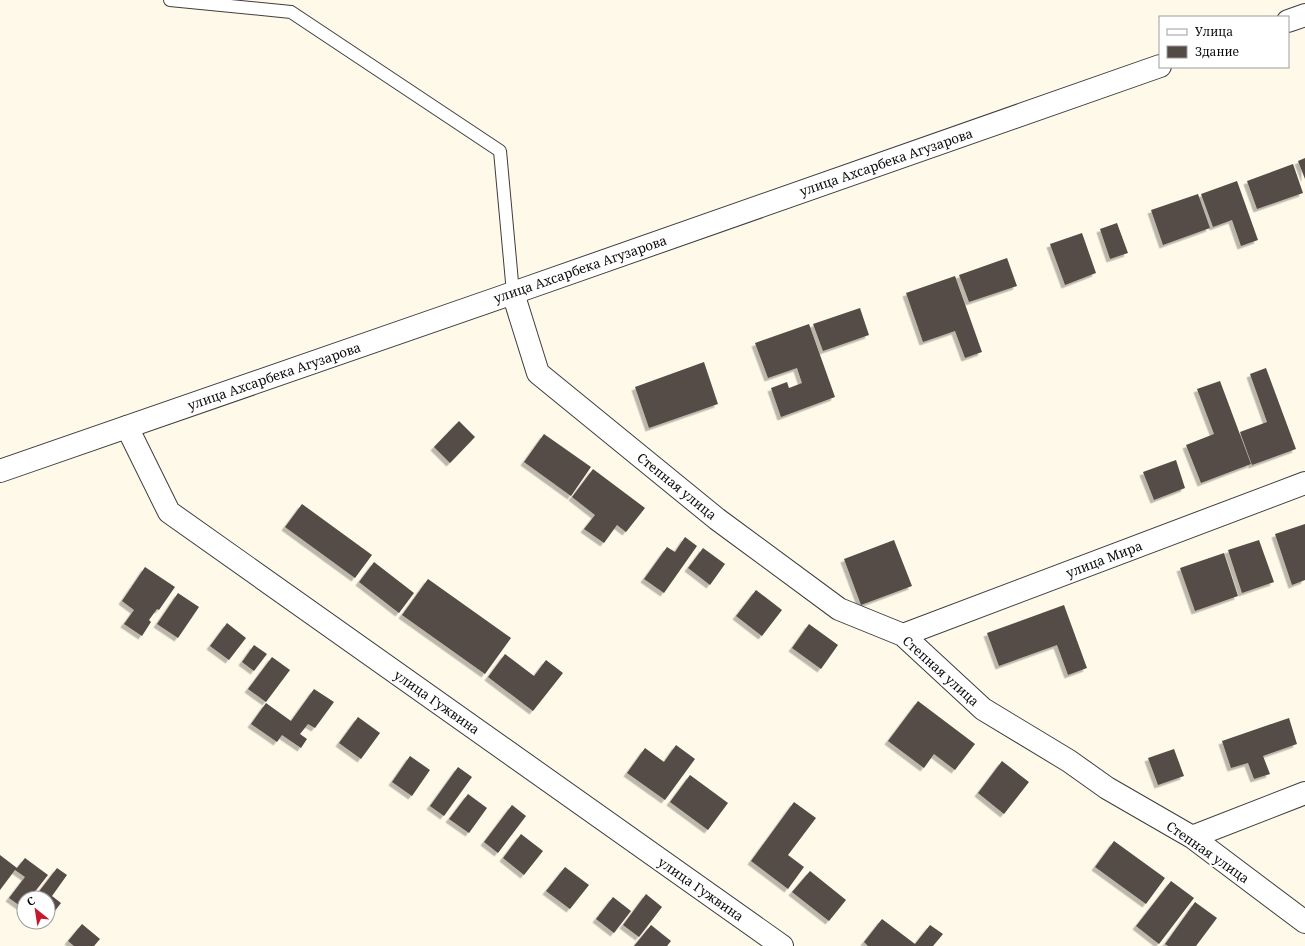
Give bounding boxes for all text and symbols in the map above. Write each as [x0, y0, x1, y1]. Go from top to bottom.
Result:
legend [1159, 16, 1289, 68]
text: Улица [1195, 23, 1233, 40]
text: Здание [1195, 43, 1239, 60]
street label: улица Ахсарбека Агузарова [797, 124, 975, 200]
street label: улица Ахсарбека Агузарова [491, 231, 669, 307]
street label: улица Ахсарбека Агузарова [185, 338, 363, 414]
street label: Степная улица [633, 448, 721, 524]
street label: улица Мира [1063, 536, 1145, 582]
street label: Степная улица [899, 632, 983, 710]
street label: улица Гужвина [391, 666, 483, 738]
street label: Степная улица [1163, 817, 1253, 887]
street label: улица Гужвина [655, 853, 747, 925]
north arrow [16, 890, 56, 930]
text: С [24, 893, 38, 909]

